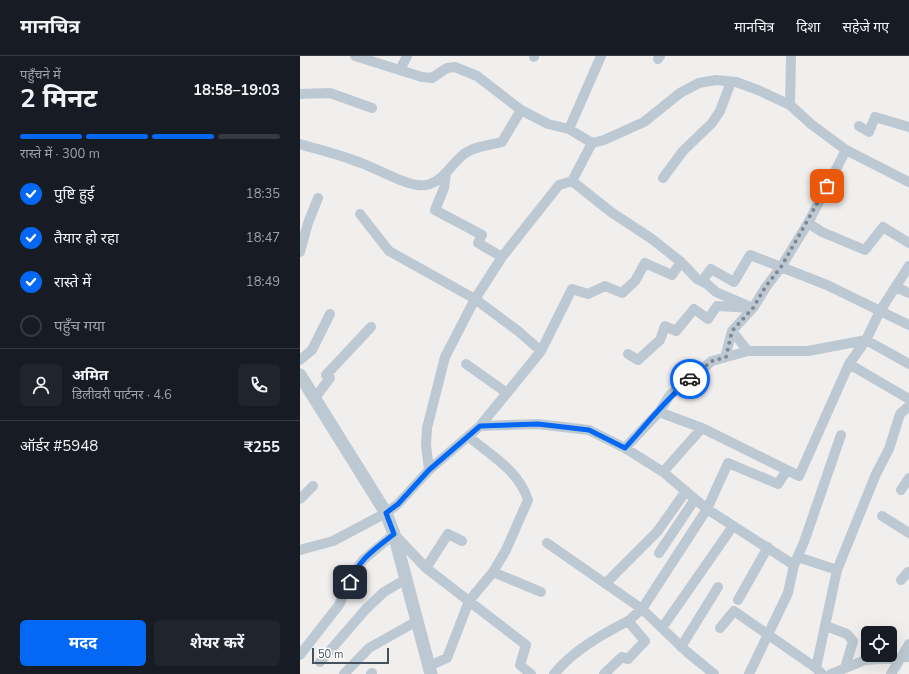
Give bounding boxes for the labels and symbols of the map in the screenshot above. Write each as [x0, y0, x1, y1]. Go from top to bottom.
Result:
pin [810, 169, 844, 203]
courier [670, 359, 710, 399]
pin [333, 565, 367, 599]
scale bar [312, 646, 389, 665]

